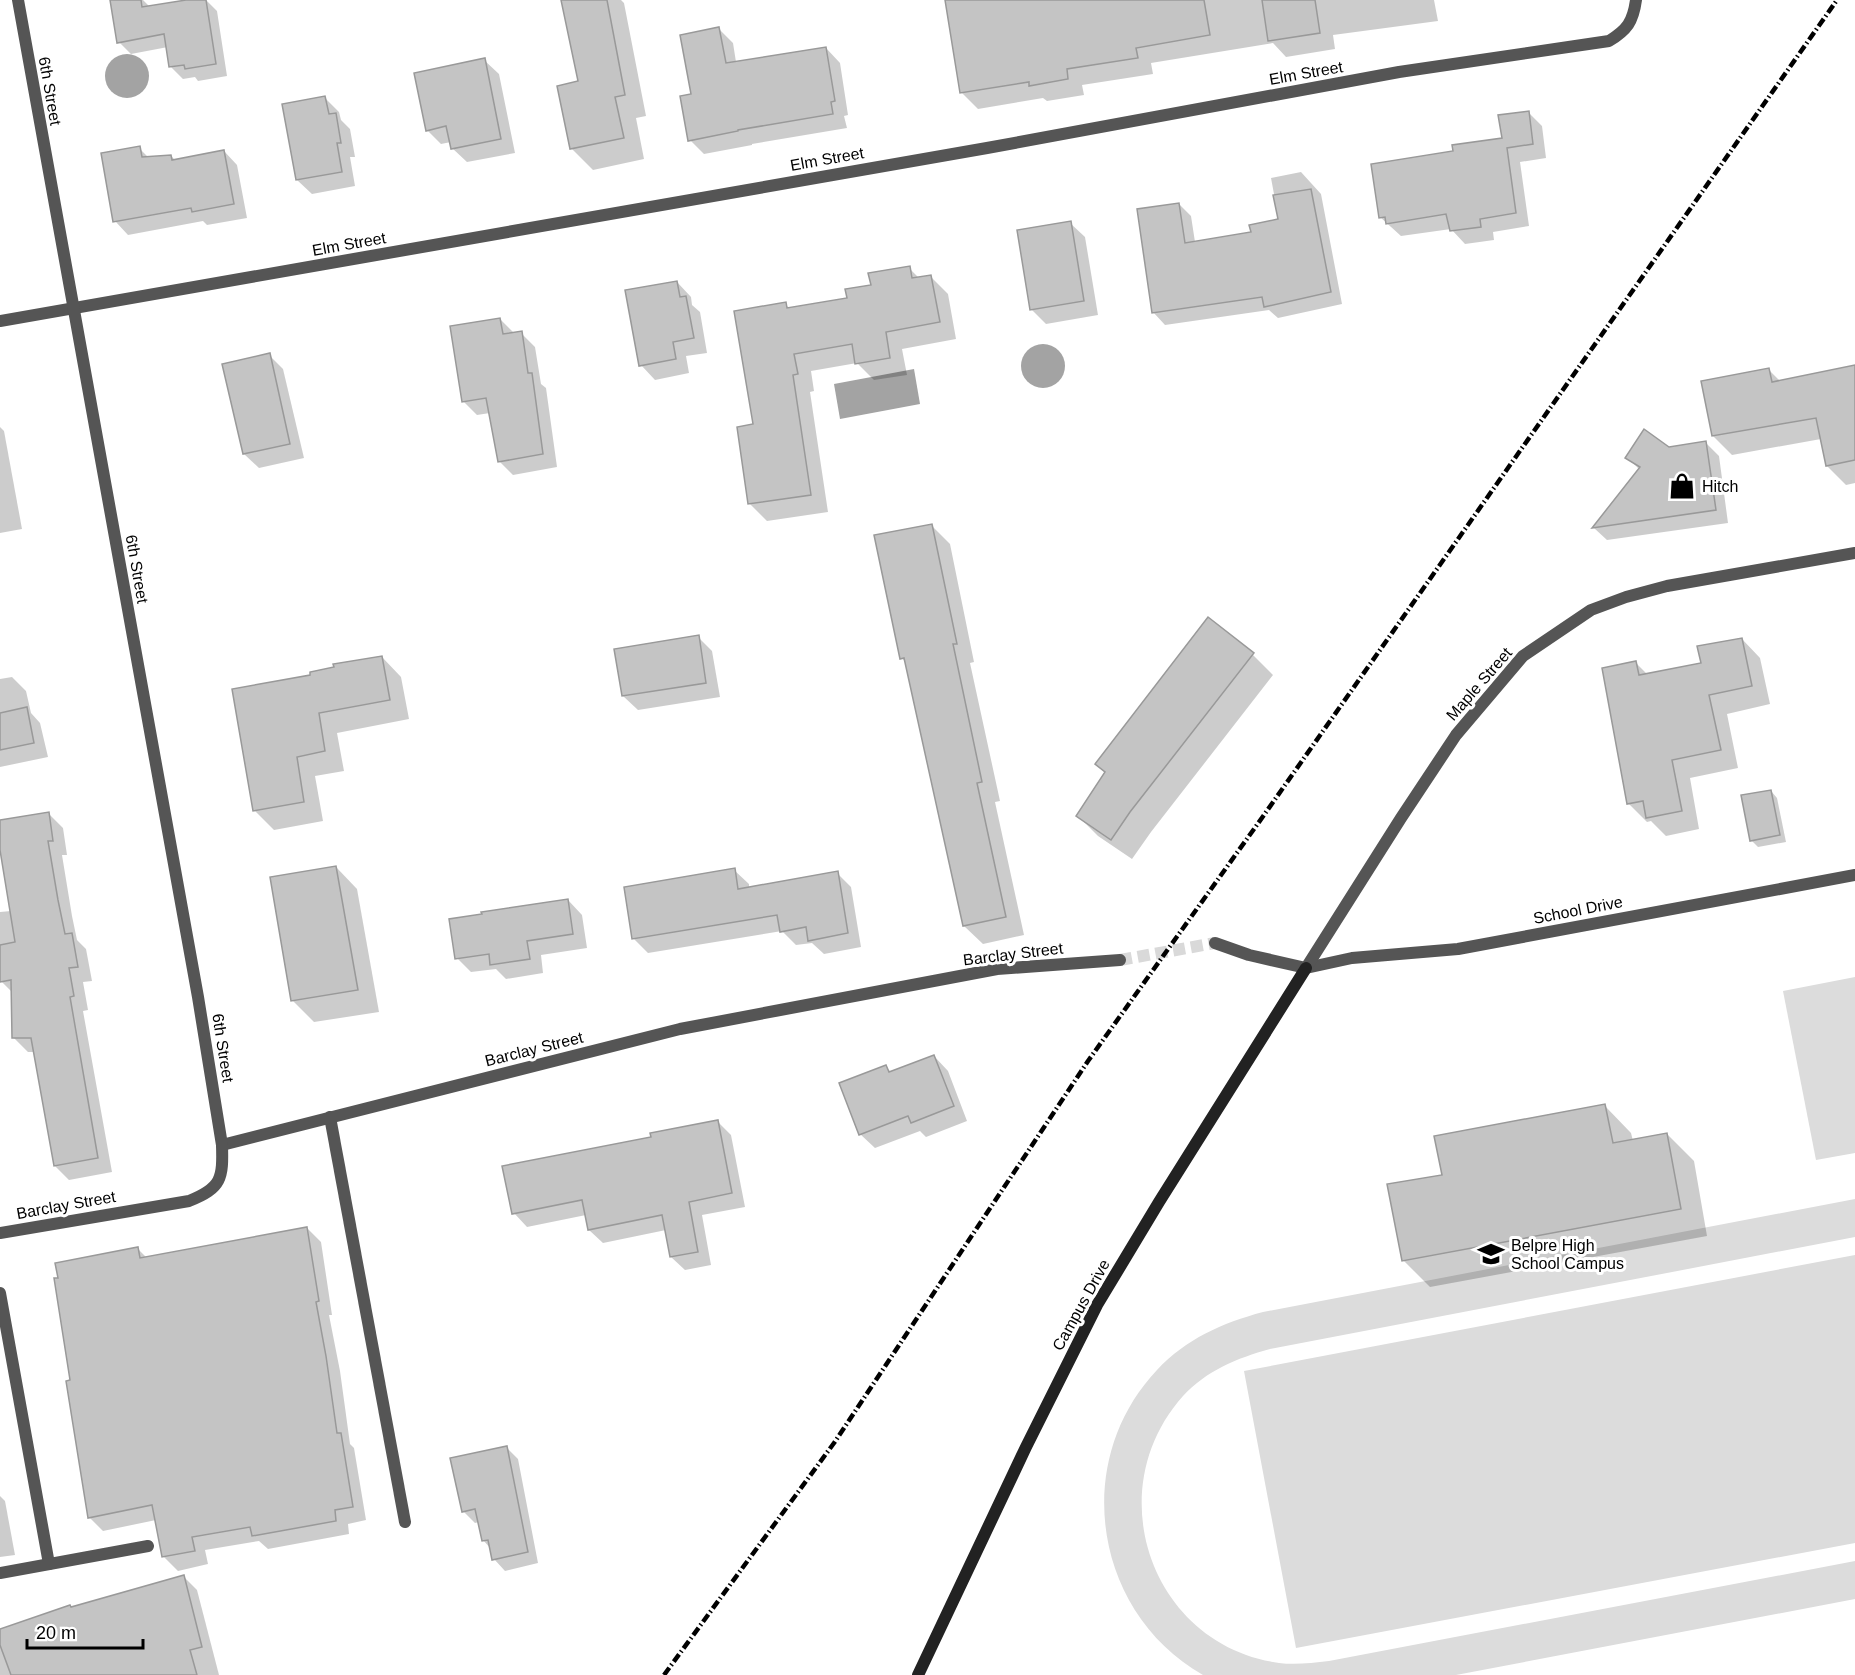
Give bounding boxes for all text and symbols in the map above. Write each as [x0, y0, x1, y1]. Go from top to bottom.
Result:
street label: 6th Street [36, 55, 64, 127]
street label: Elm Street [1268, 58, 1345, 88]
street label: Elm Street [789, 144, 866, 174]
street label: Elm Street [311, 229, 388, 259]
shop icon: Hitch [1667, 471, 1697, 501]
place label: Hitch [1702, 478, 1738, 495]
street label: 6th Street [123, 533, 151, 605]
street label: Maple Street [1443, 644, 1516, 724]
street label: School Drive [1532, 893, 1624, 927]
street label: Barclay Street [962, 939, 1064, 969]
street label: 6th Street [209, 1012, 237, 1084]
street label: Barclay Street [483, 1028, 585, 1069]
street label: Barclay Street [15, 1188, 118, 1222]
place label: Belpre High School Campus [1511, 1237, 1624, 1272]
school or university icon: Belpre High School Campus [1476, 1239, 1506, 1269]
street label: Campus Drive [1049, 1256, 1113, 1353]
scale bar [27, 1612, 142, 1650]
text: 20 m [36, 1623, 76, 1643]

